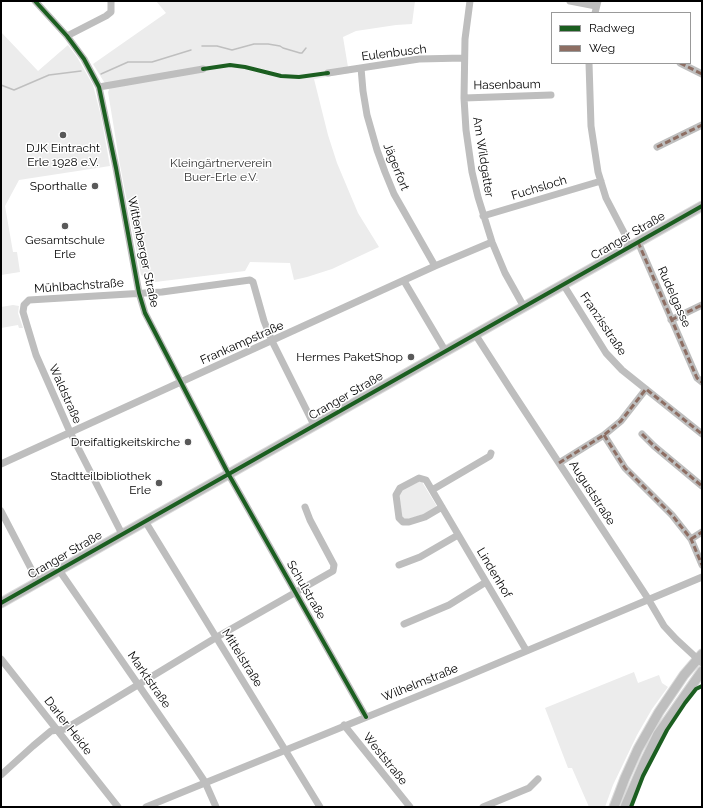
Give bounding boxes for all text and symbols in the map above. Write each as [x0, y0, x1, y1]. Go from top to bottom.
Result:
legend [551, 12, 691, 64]
text: Radweg [589, 21, 635, 35]
text: Weg [589, 41, 615, 55]
street label: Eulenbusch [361, 42, 427, 64]
street label: Hasenbaum [473, 77, 541, 93]
street label: Am Wildgatter [470, 116, 496, 198]
marker: DJK Eintracht Erle 1928 e.V. [58, 130, 68, 140]
place label: DJK Eintracht Erle 1928 e.V. [26, 141, 100, 169]
street label: Jägerfort [380, 141, 412, 193]
park label: Kleingärtnerverein Buer-Erle e.V. [170, 156, 272, 184]
street label: Fuchsloch [510, 173, 568, 203]
place label: Sporthalle [30, 179, 87, 193]
marker: Sporthalle [90, 181, 100, 191]
street label: Wittenberger Straße [124, 195, 162, 309]
street label: Cranger Straße [588, 209, 668, 263]
marker: Gesamtschule Erle [60, 221, 70, 231]
place label: Gesamtschule Erle [25, 233, 105, 261]
street label: Rudelgasse [654, 264, 694, 330]
street label: Mühlbachstraße [34, 276, 124, 296]
street label: Franzisstraße [577, 290, 629, 358]
street label: Frankampstraße [198, 318, 286, 368]
place label: Hermes PaketShop [296, 350, 403, 364]
marker: Hermes PaketShop [406, 352, 416, 362]
street label: Waldstraße [46, 362, 84, 426]
street label: Cranger Straße [306, 369, 386, 423]
place label: Dreifaltigkeitskirche [71, 435, 180, 449]
marker: Dreifaltigkeitskirche [183, 437, 193, 447]
street label: Auguststraße [566, 458, 618, 528]
place label: Stadtteilbibliothek Erle [50, 469, 151, 497]
marker: Stadtteilbibliothek Erle [154, 478, 164, 488]
street label: Cranger Straße [25, 528, 105, 582]
street label: Lindenhof [473, 545, 515, 601]
street label: Schulstraße [283, 558, 329, 622]
street label: Mittelstraße [219, 626, 265, 690]
street label: Marktstraße [124, 649, 174, 711]
street label: Wilhelmstraße [380, 661, 460, 705]
street label: Darler Heide [41, 694, 95, 758]
street label: Weststraße [360, 730, 410, 788]

